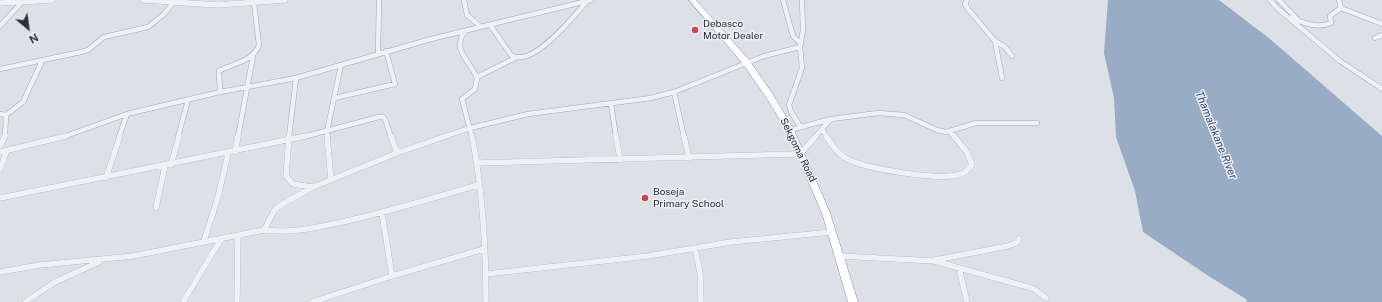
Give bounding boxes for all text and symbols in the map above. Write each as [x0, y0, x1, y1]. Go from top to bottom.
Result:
north arrow [8, 8, 48, 48]
place label: Debasco Motor Dealer [703, 18, 763, 42]
marker: Debasco Motor Dealer [690, 25, 700, 35]
text: N [27, 31, 40, 46]
water label: Thamalakane River [1192, 89, 1240, 181]
street label: Sekgoma Road [777, 116, 819, 184]
place label: Boseja Primary School [653, 186, 724, 210]
marker: Boseja Primary School [640, 193, 650, 203]

